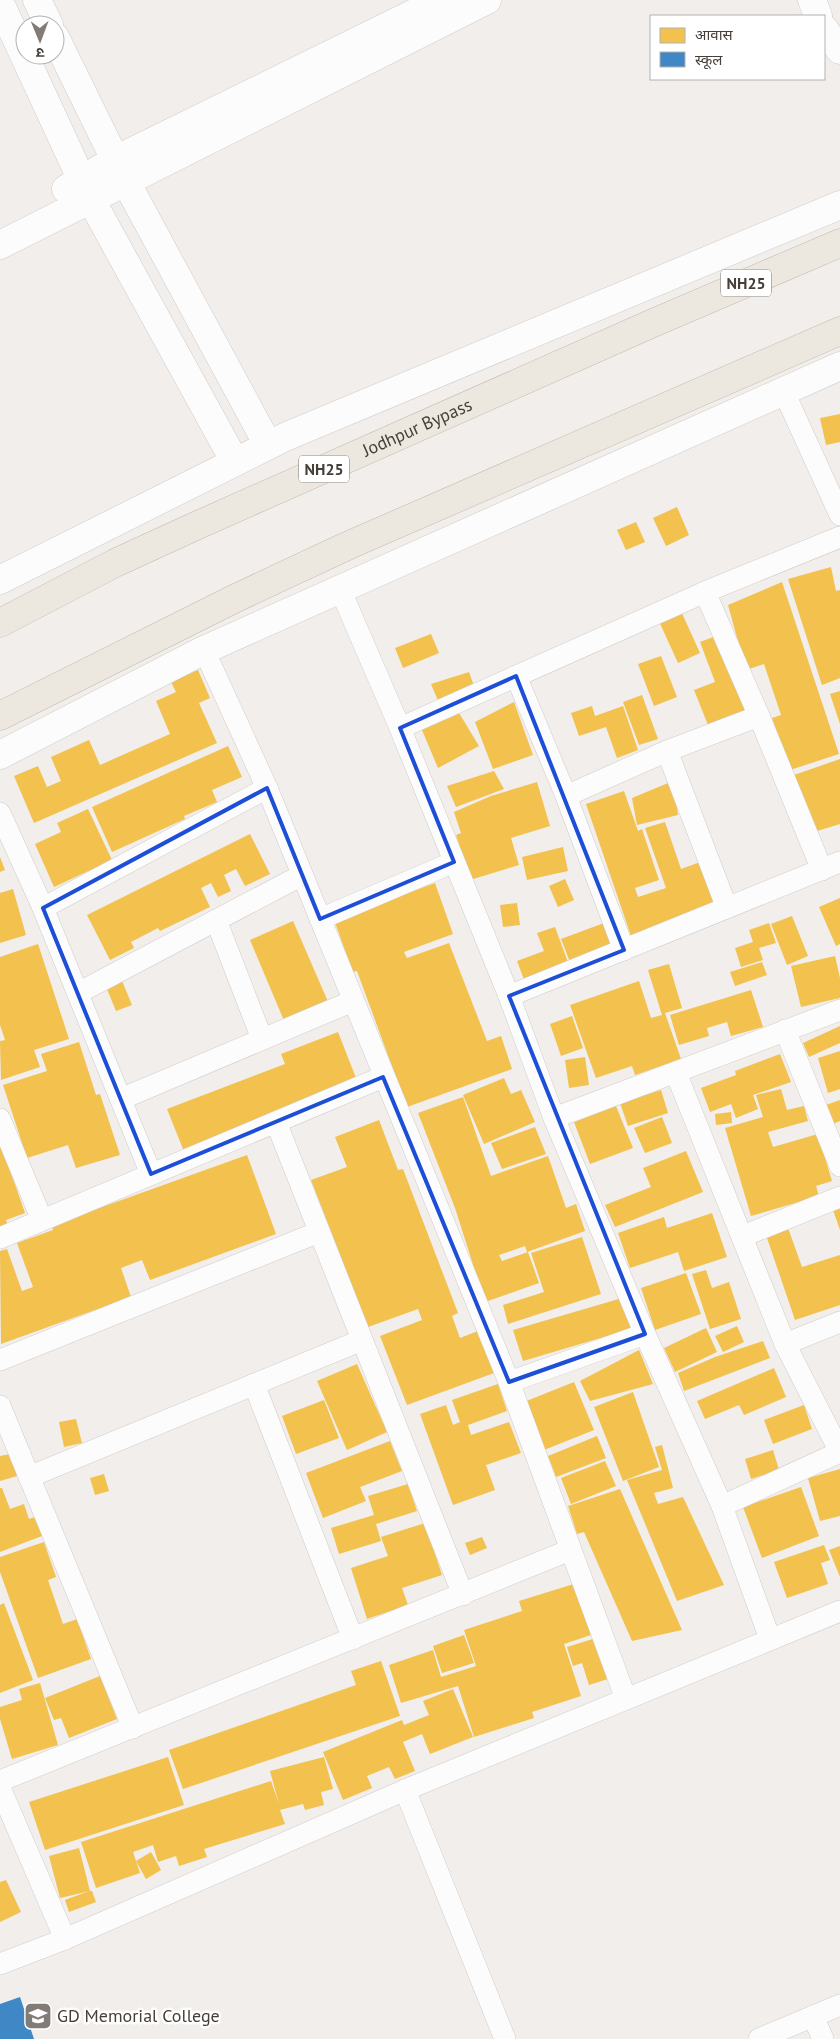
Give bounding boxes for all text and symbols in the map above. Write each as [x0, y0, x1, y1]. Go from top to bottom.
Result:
north arrow [15, 15, 65, 65]
legend [650, 15, 825, 80]
text: आवास [695, 25, 734, 44]
text: उ [35, 44, 44, 62]
text: स्कूल [695, 50, 723, 70]
road number: NH25 [721, 270, 771, 296]
street label: Jodhpur Bypass [358, 393, 476, 462]
road number: NH25 [299, 456, 349, 482]
school or university icon: GD Memorial College [23, 2001, 53, 2031]
place label: GD Memorial College [57, 2004, 220, 2027]

